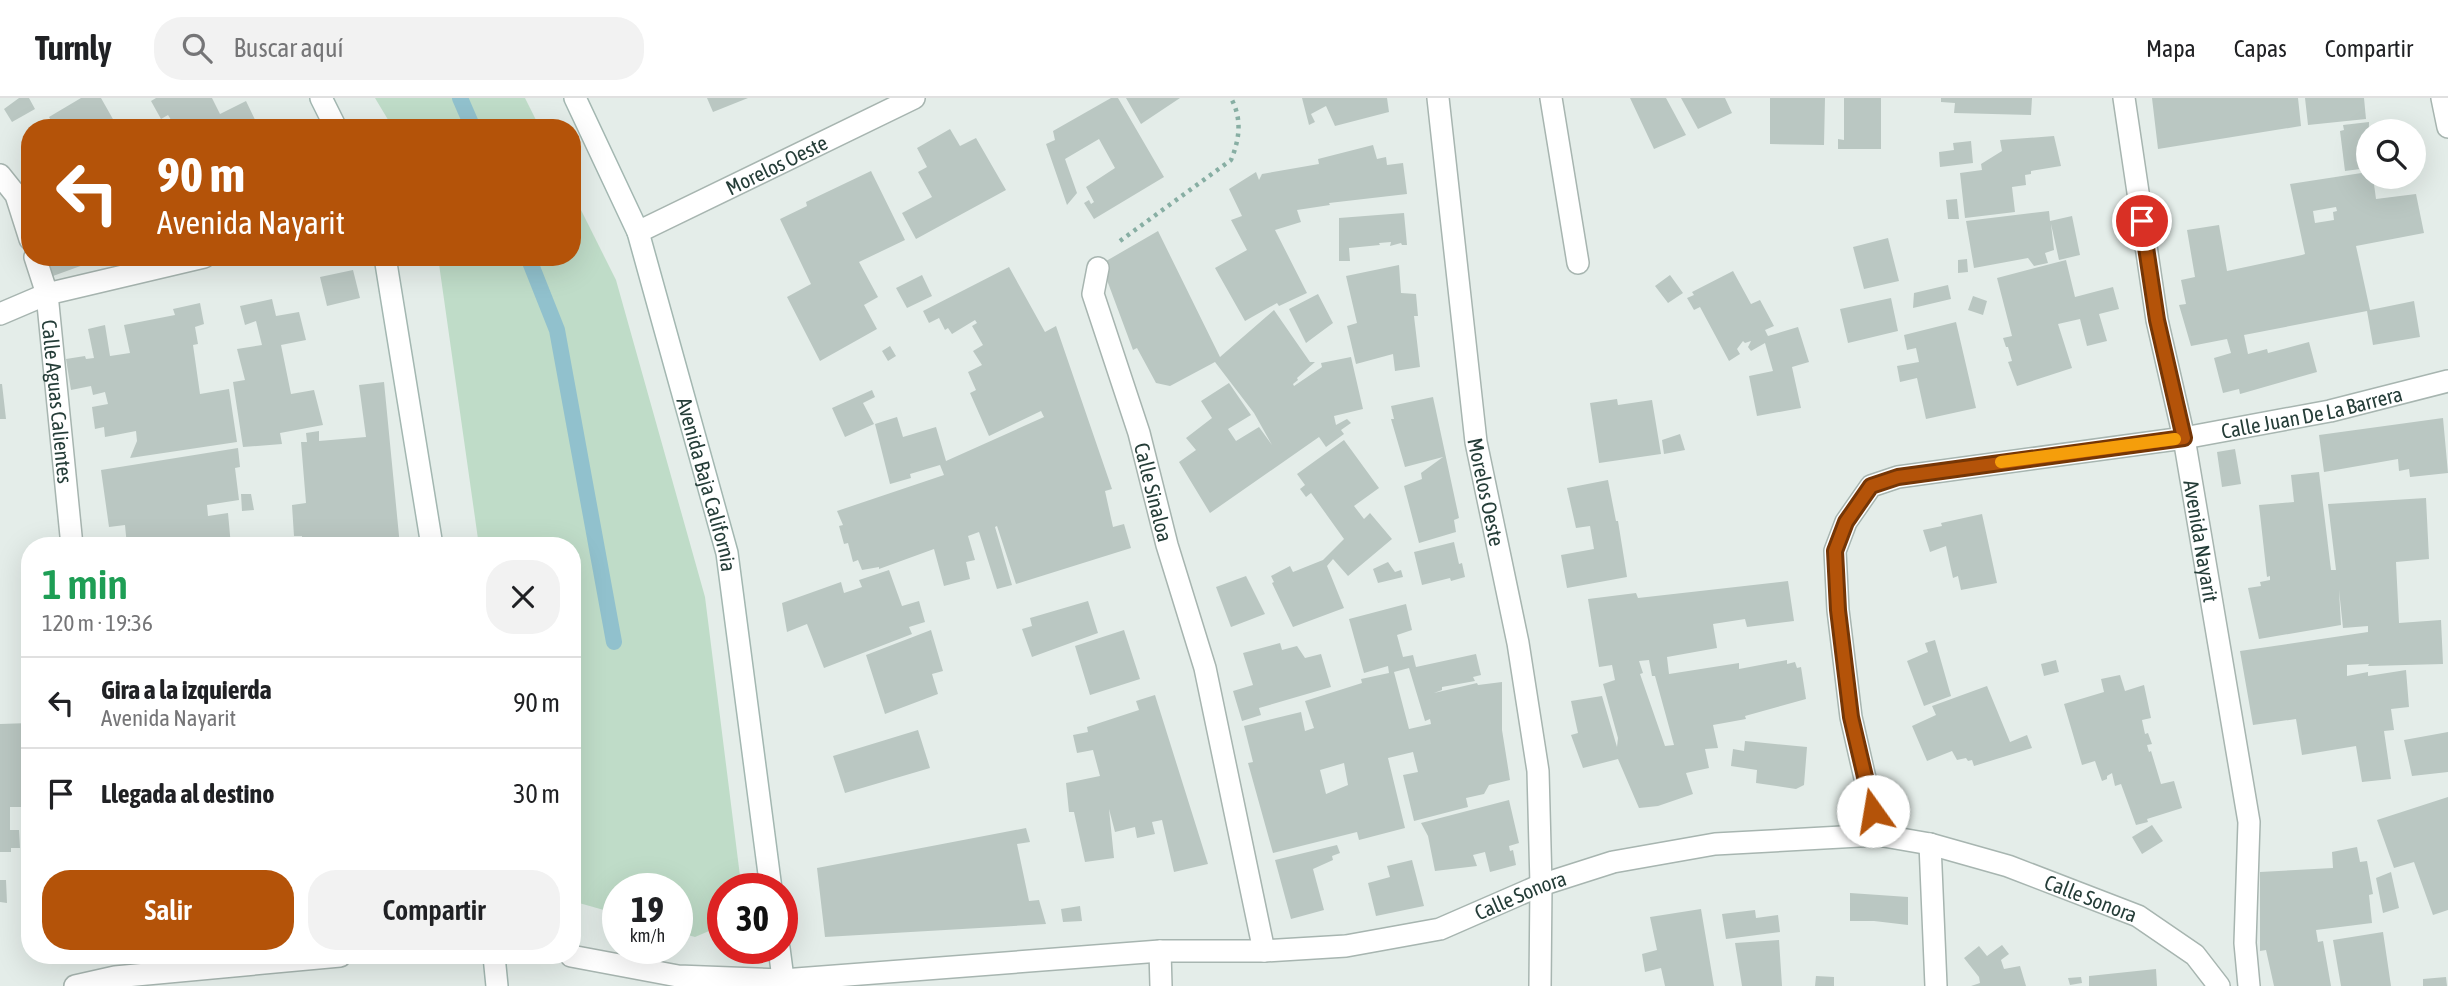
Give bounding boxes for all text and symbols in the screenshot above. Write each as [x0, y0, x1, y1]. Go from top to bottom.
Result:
search box [154, 17, 644, 80]
text: Turnly [35, 29, 112, 67]
icon: search [178, 29, 216, 67]
text: Buscar aquí [234, 33, 344, 63]
text: Mapa [2146, 35, 2196, 62]
text: Capas [2234, 35, 2287, 62]
text: Compartir [2325, 35, 2413, 62]
map controls [2356, 119, 2426, 189]
button: search [2356, 119, 2426, 189]
street label: Morelos Oeste [722, 130, 831, 200]
text: 90 m [157, 146, 245, 202]
icon: left [42, 147, 133, 238]
pin [2112, 191, 2172, 251]
icon: arrive [2123, 202, 2161, 240]
text: Avenida Nayarit [157, 204, 345, 241]
street label: Calle Aguas Calientes [38, 319, 78, 485]
street label: Calle Juan De La Barrera [2219, 381, 2405, 443]
street label: Avenida Baja California [672, 395, 741, 573]
street label: Morelos Oeste [1463, 436, 1509, 548]
street label: Calle Sinaloa [1130, 440, 1178, 544]
street label: Avenida Nayarit [2179, 478, 2224, 604]
text: 1 min [42, 560, 128, 608]
button: close [486, 560, 560, 634]
text: 120 m · 19:36 [42, 610, 153, 636]
text: Gira a la izquierda [101, 675, 272, 705]
icon: left [42, 684, 80, 722]
text: 90 m [513, 688, 560, 718]
text: Avenida Nayarit [101, 705, 236, 731]
position arrow [1836, 774, 1910, 848]
icon: arrive [42, 775, 80, 813]
text: Llegada al destino [101, 779, 274, 809]
text: 30 m [513, 779, 560, 809]
street label: Calle Sonora [1471, 866, 1569, 924]
street label: Calle Sonora [2041, 869, 2140, 927]
button: Salir [42, 870, 294, 950]
button: Compartir [308, 870, 560, 950]
speed limit sign: 30 [707, 873, 798, 964]
text: 19 [631, 889, 664, 929]
text: km/h [630, 925, 665, 946]

